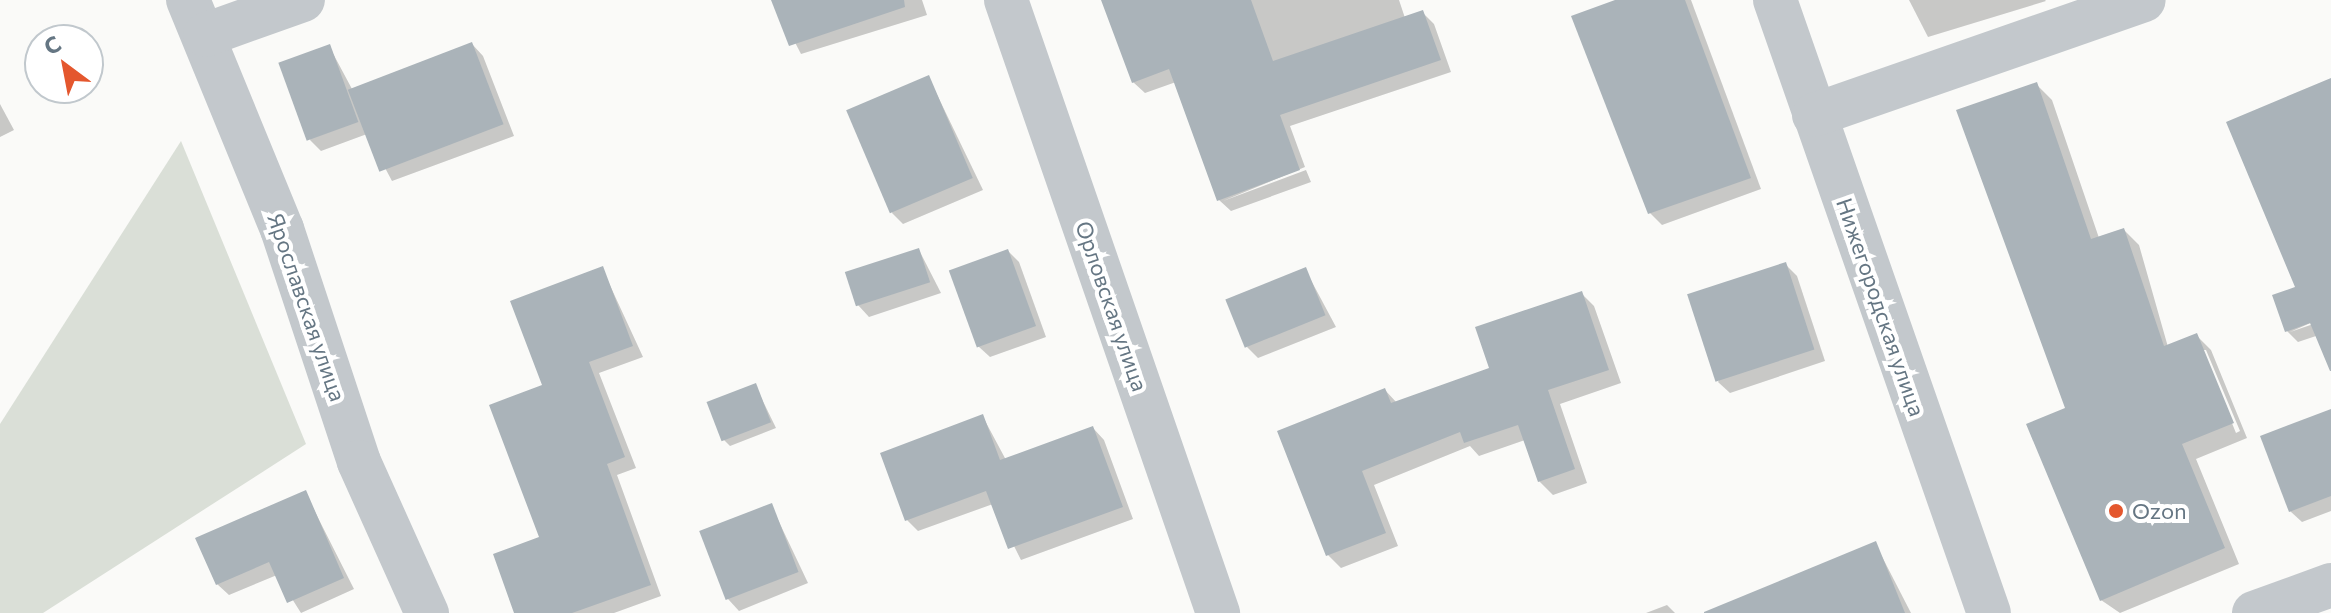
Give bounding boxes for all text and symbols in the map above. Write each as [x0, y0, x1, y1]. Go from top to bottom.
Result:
north arrow [24, 24, 104, 104]
text: С [39, 29, 66, 60]
street label: Нижегородская улица [1831, 194, 1931, 420]
street label: Ярославская улица [262, 209, 352, 405]
street label: Орловская улица [1070, 217, 1154, 395]
place label: Ozon [2132, 498, 2187, 524]
marker: Ozon [2107, 502, 2125, 520]

